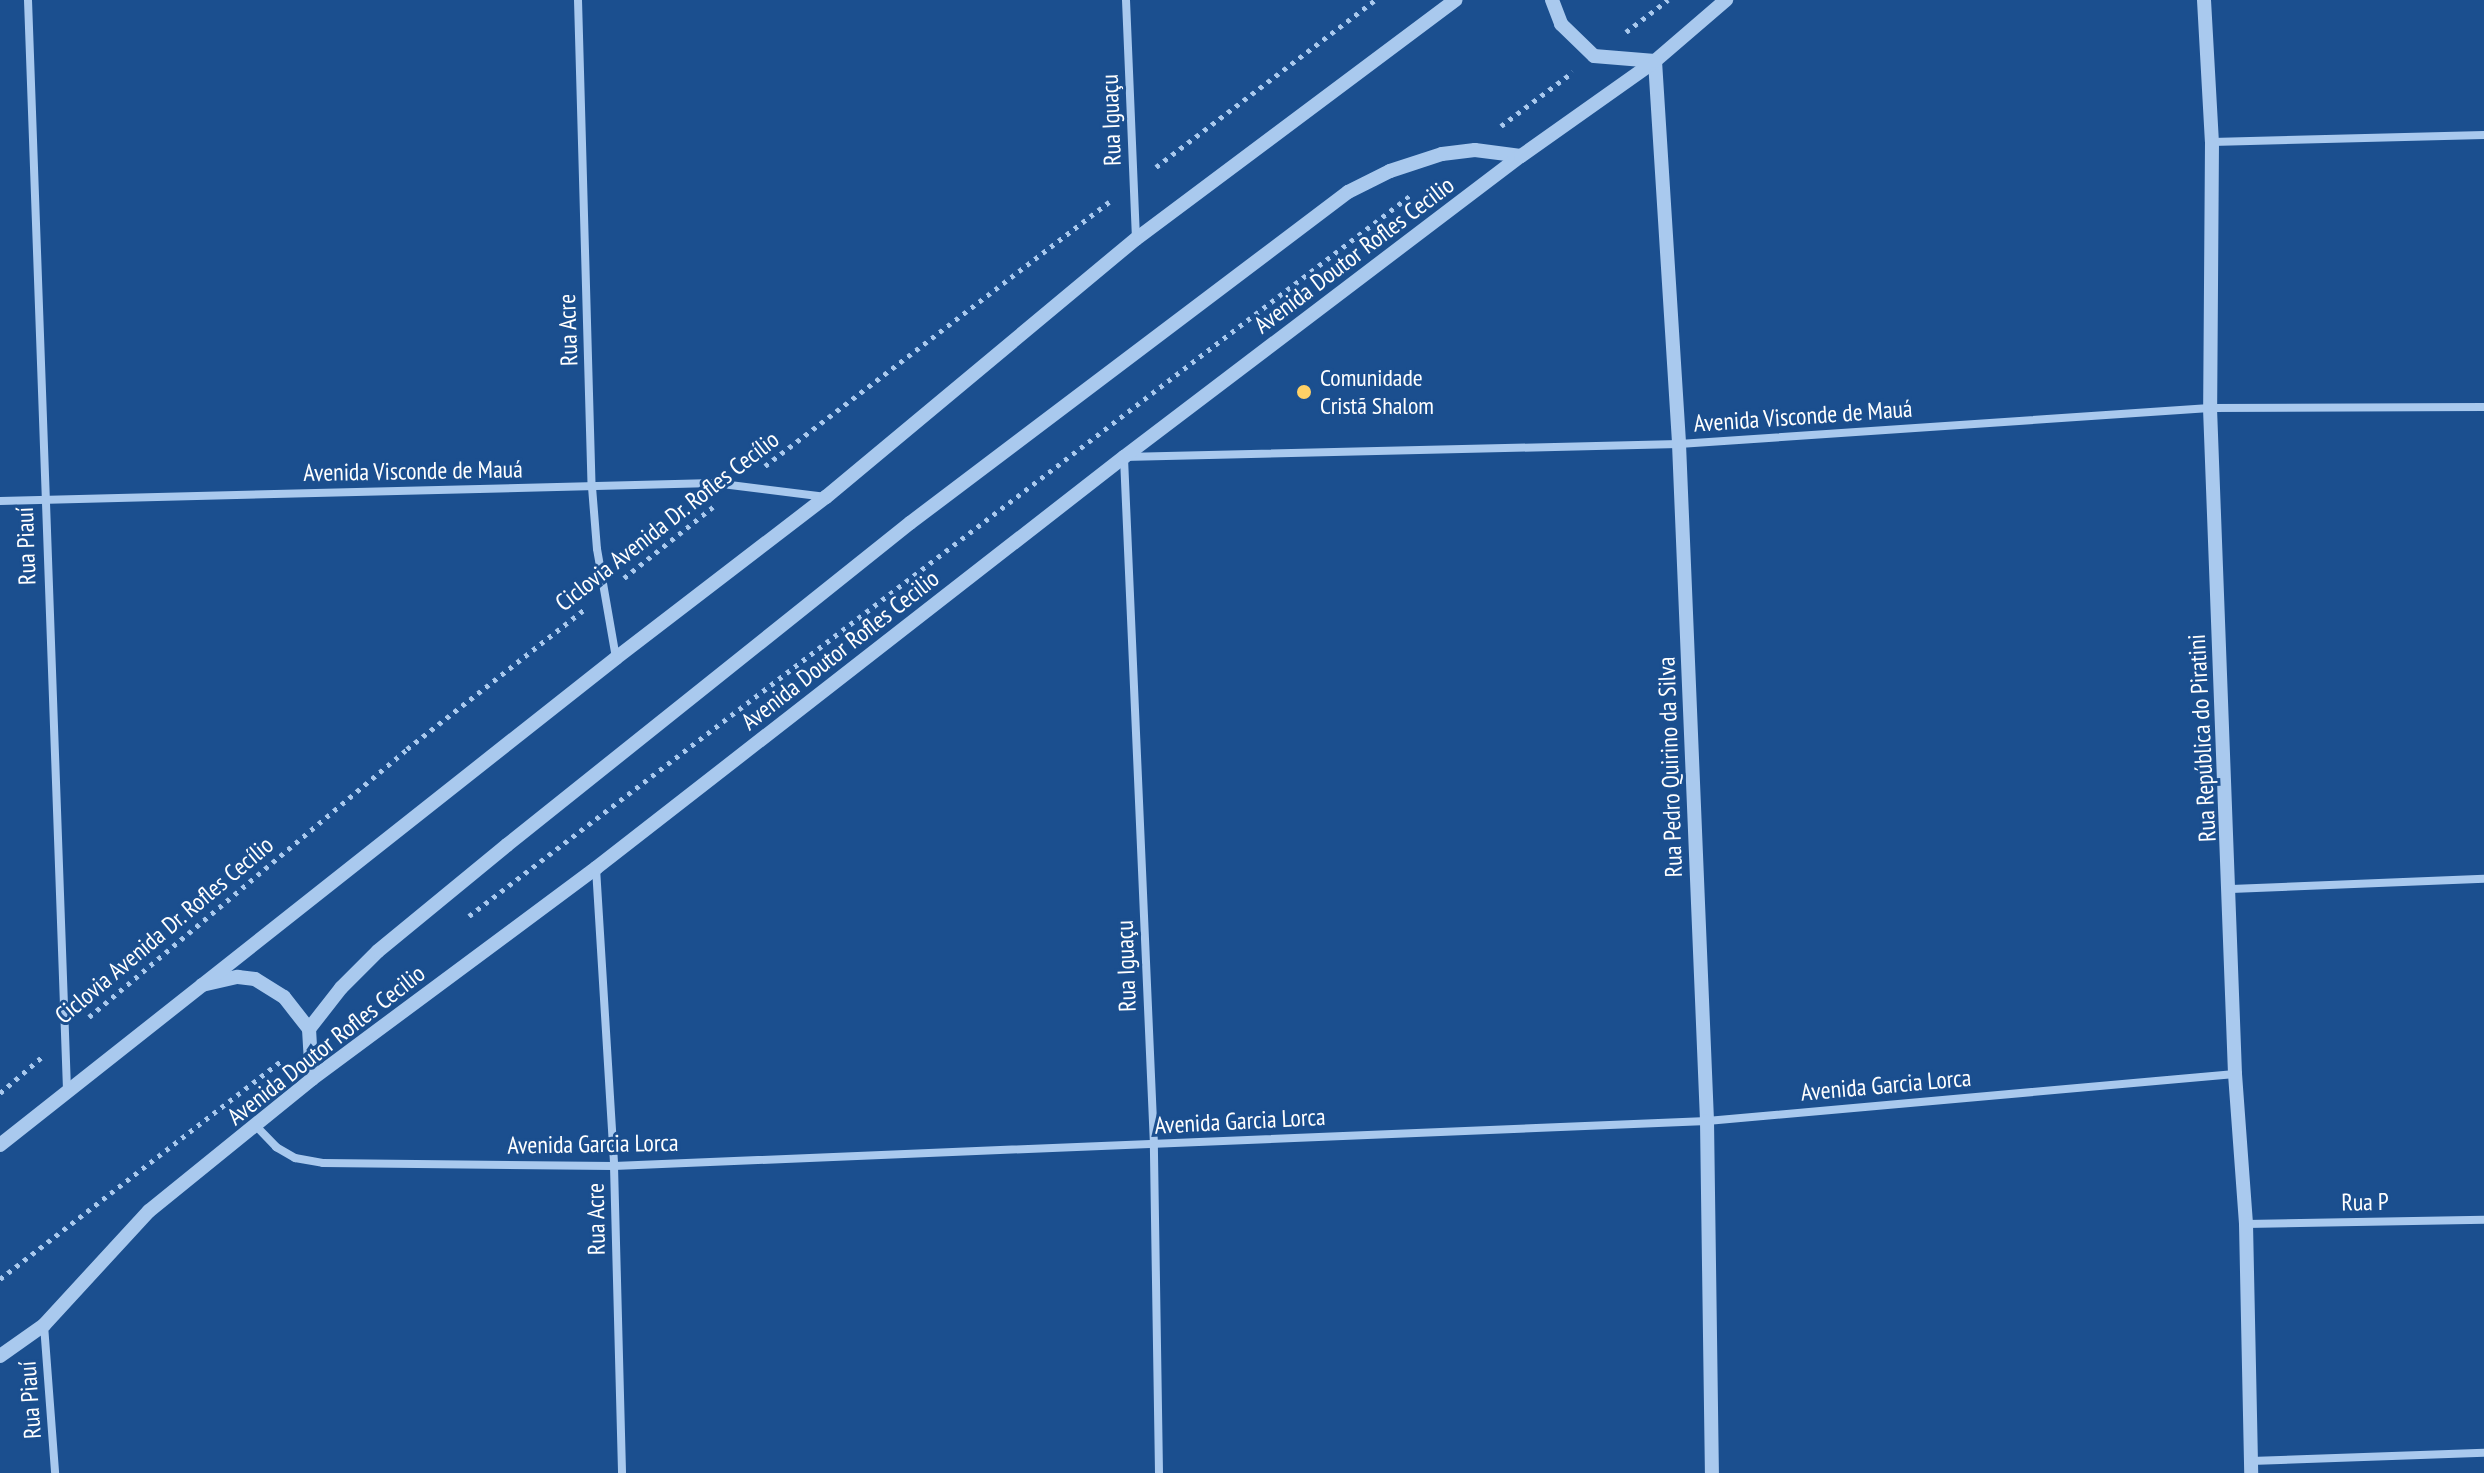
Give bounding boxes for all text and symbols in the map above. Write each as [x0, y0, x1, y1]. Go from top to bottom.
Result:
street label: Rua Iguaçu [1095, 74, 1127, 166]
street label: Avenida Doutor Rofles Cecilio [1248, 170, 1460, 340]
street label: Rua Acre [552, 293, 584, 367]
place label: Comunidade Cristã Shalom [1320, 364, 1434, 420]
marker: Comunidade Cristã Shalom [1295, 383, 1313, 401]
street label: Avenida Visconde de Mauá [1692, 394, 1914, 438]
street label: Ciclovia Avenida Dr. Rofles Cecílio [549, 424, 785, 618]
street label: Avenida Visconde de Mauá [303, 455, 523, 487]
street label: Rua Piauí [10, 507, 42, 585]
street label: Avenida Doutor Rofles Cecilio [735, 564, 945, 736]
street label: Rua República do Piratini [2182, 633, 2222, 843]
street label: Rua Pedro Quirino da Silva [1652, 656, 1688, 878]
street label: Ciclovia Avenida Dr. Rofles Cecílio [48, 830, 280, 1030]
street label: Rua Iguaçu [1110, 920, 1142, 1012]
street label: Avenida Doutor Rofles Cecilio [221, 959, 431, 1131]
street label: Avenida Garcia Lorca [1800, 1063, 1972, 1107]
street label: Avenida Garcia Lorca [1154, 1102, 1326, 1140]
street label: Avenida Garcia Lorca [507, 1128, 679, 1160]
street label: Rua Acre [581, 1182, 611, 1256]
street label: Rua P [2341, 1187, 2389, 1217]
street label: Rua Piauí [13, 1360, 47, 1440]

